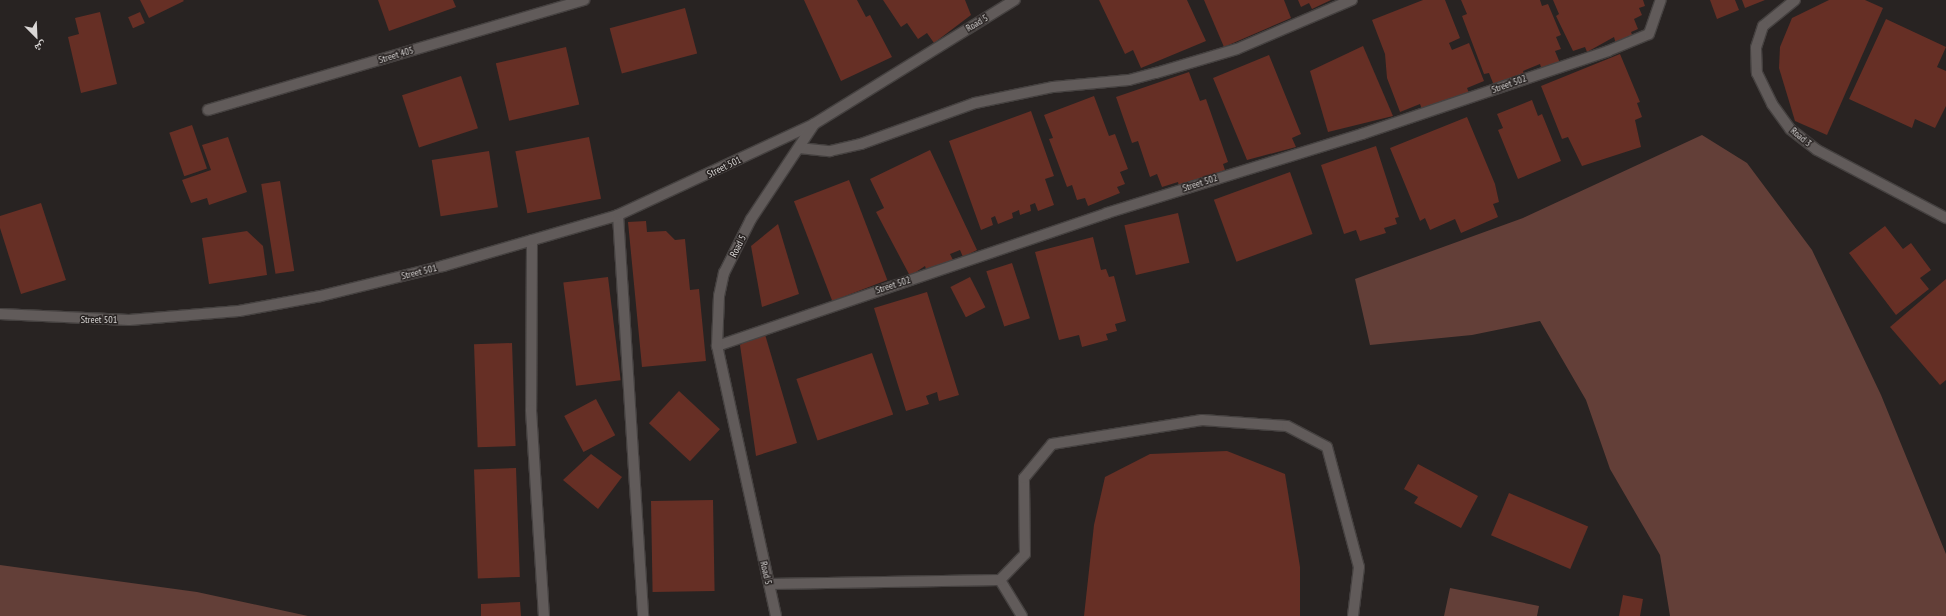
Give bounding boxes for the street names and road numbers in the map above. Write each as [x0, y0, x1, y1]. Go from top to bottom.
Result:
street label: Road 5 [964, 12, 990, 34]
street label: Street 405 [377, 44, 415, 66]
street label: Street 502 [1490, 72, 1528, 96]
street label: Road 3 [1788, 125, 1814, 149]
street label: Street 501 [705, 154, 743, 180]
street label: Street 502 [1181, 172, 1219, 194]
street label: Road 5 [727, 233, 749, 259]
street label: Street 501 [400, 262, 438, 282]
street label: Street 502 [874, 274, 912, 296]
street label: Street 501 [81, 314, 117, 326]
street label: Road 5 [757, 560, 775, 586]

